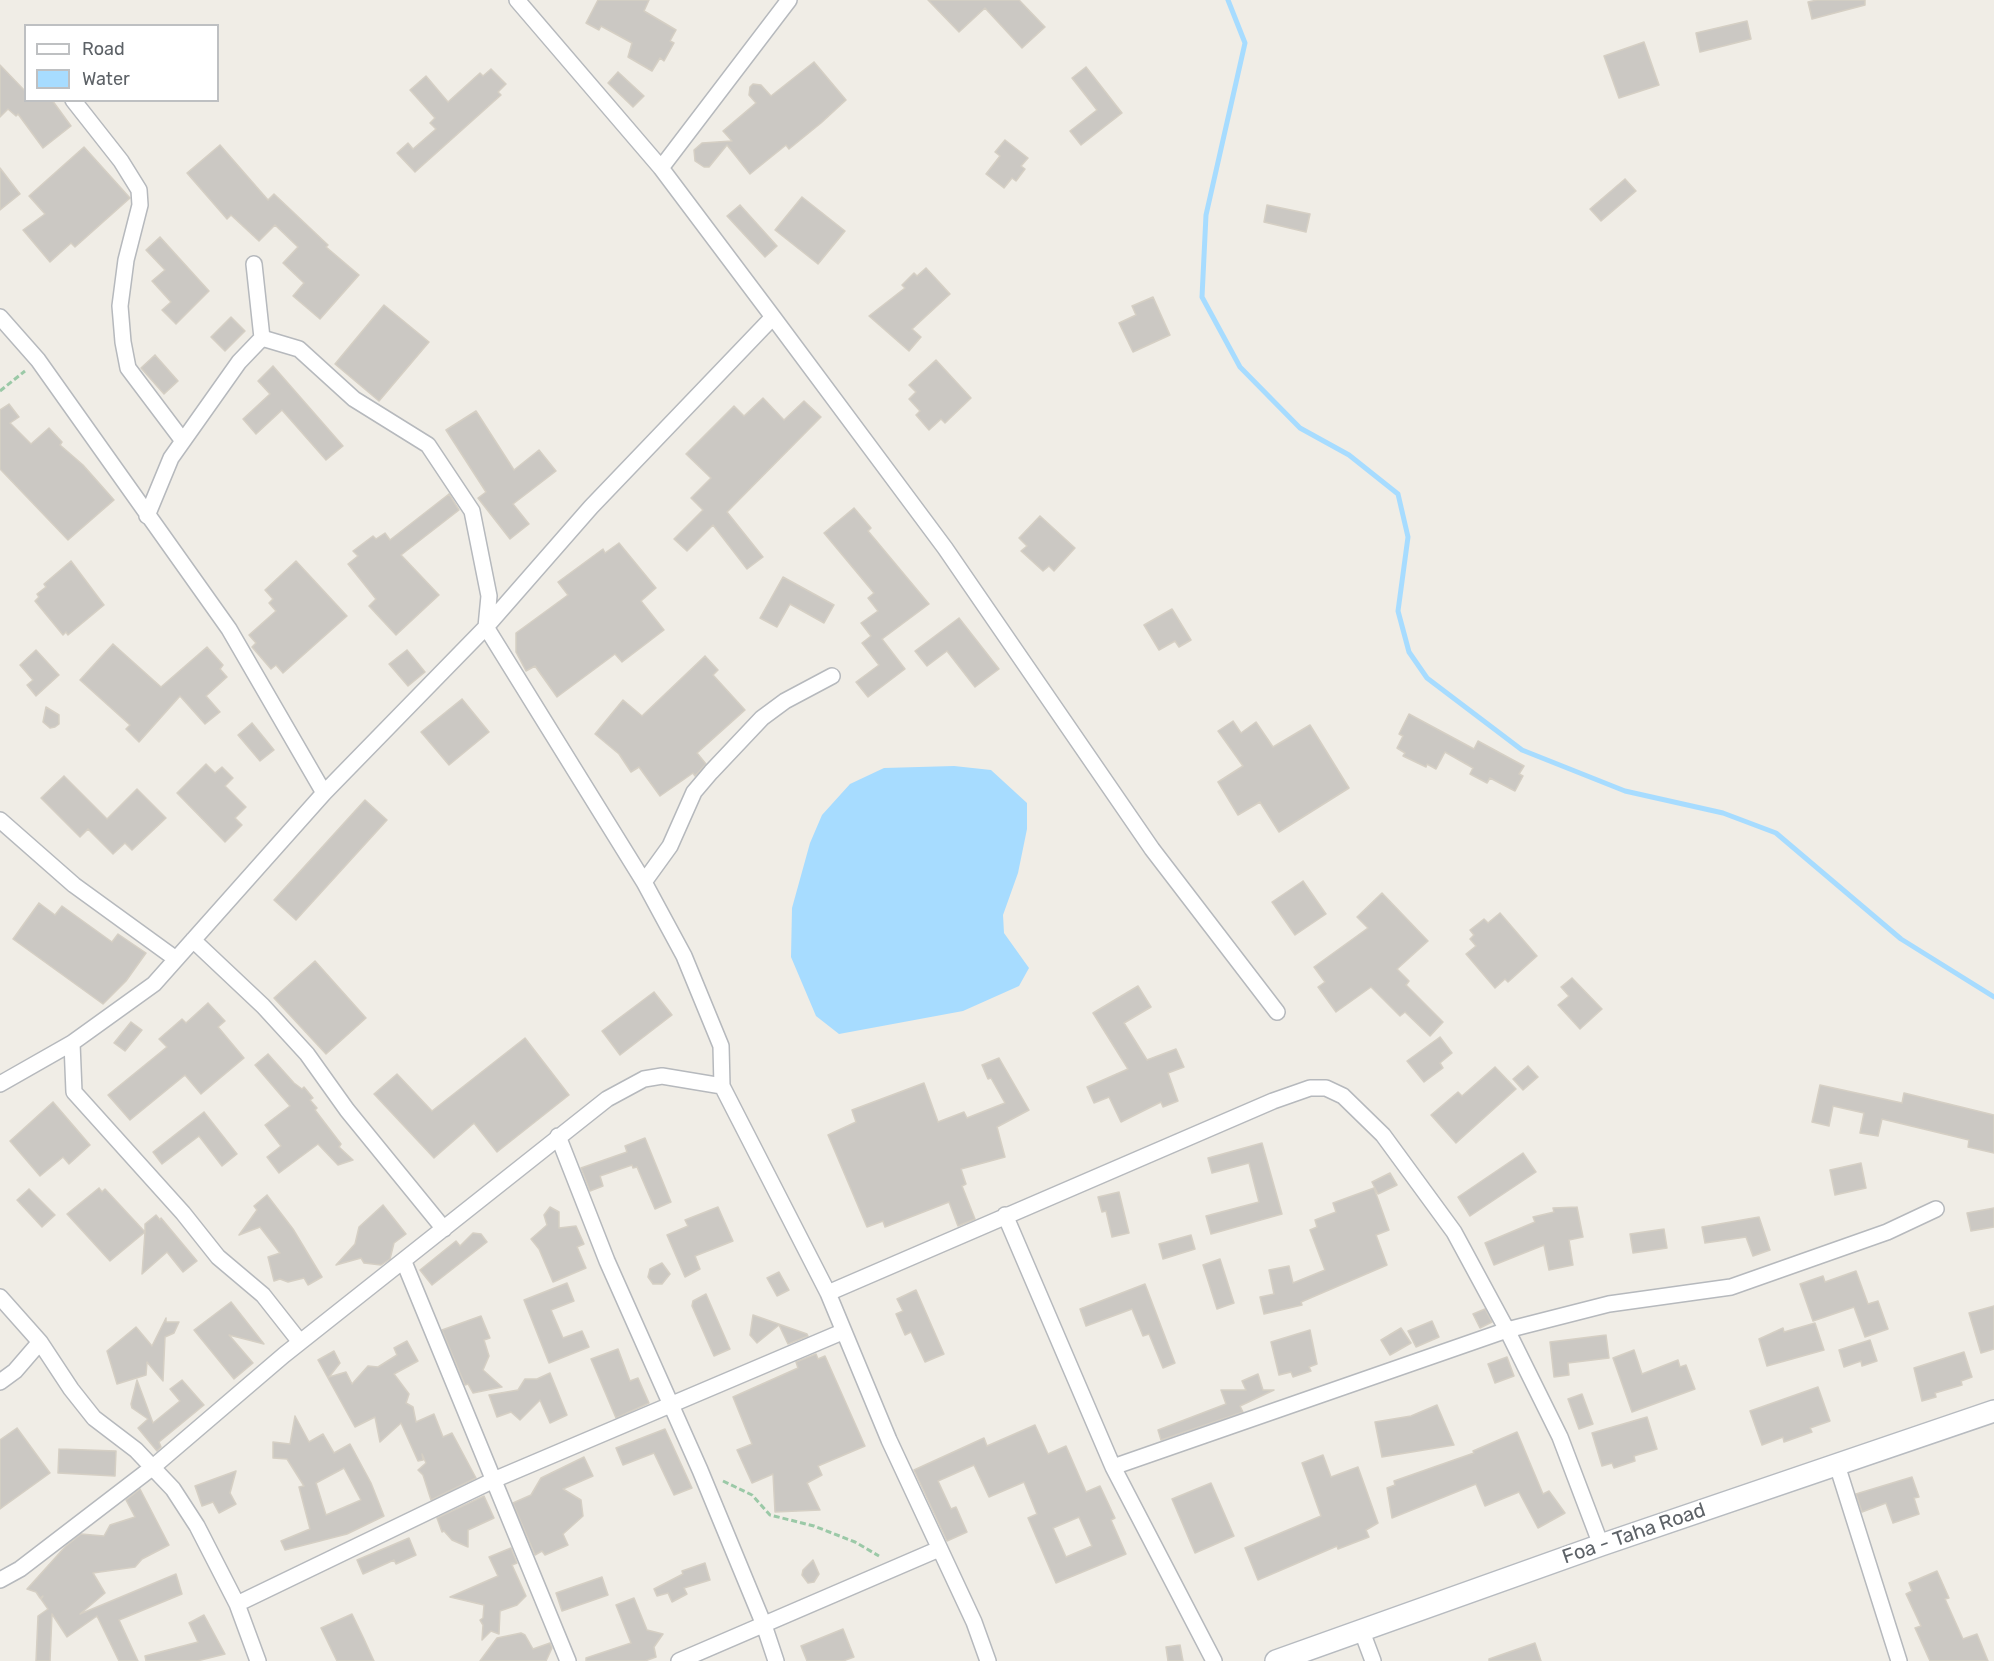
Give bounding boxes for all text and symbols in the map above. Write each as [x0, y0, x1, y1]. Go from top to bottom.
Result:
legend [24, 24, 219, 102]
text: Road [82, 38, 125, 60]
text: Water [82, 68, 130, 90]
street label: Foa - Taha Road [1559, 1498, 1709, 1570]

